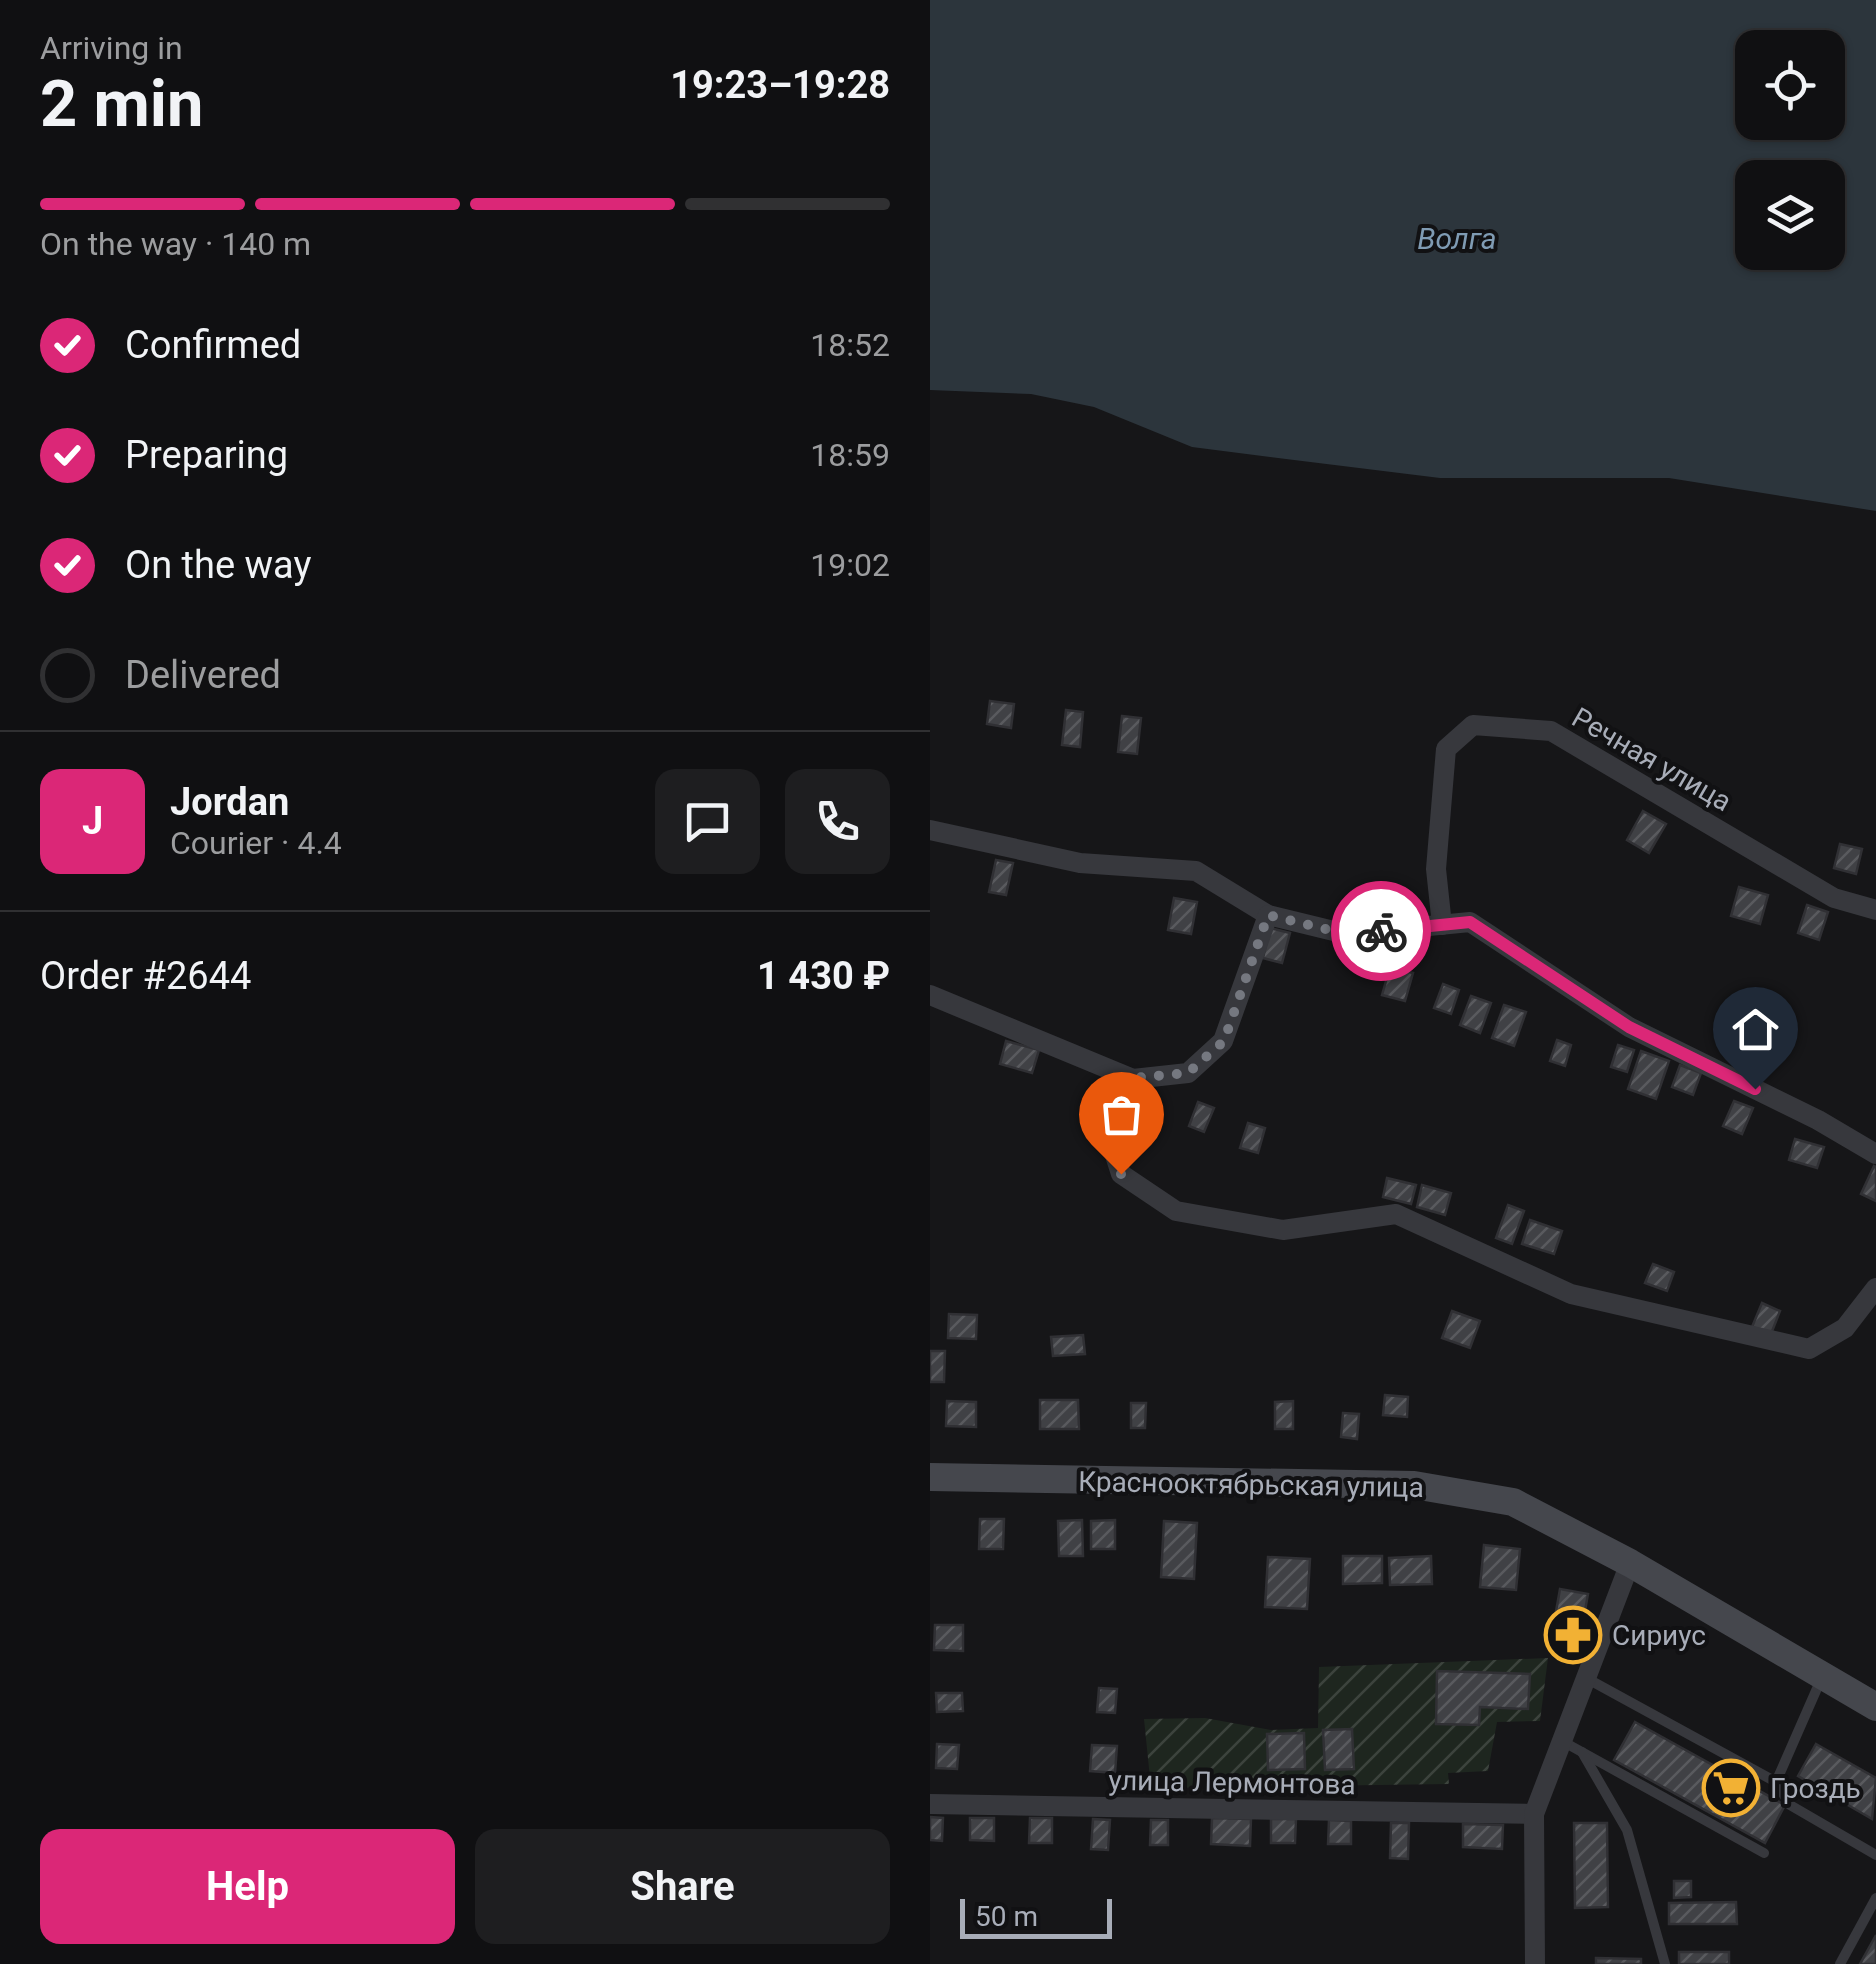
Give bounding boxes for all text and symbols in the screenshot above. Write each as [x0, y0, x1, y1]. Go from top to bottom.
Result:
text: Arriving in [40, 29, 183, 67]
map controls [1735, 30, 1845, 270]
button: locate [1735, 30, 1845, 140]
text: 19:23–19:28 [670, 63, 890, 107]
text: 2 min [40, 66, 203, 142]
button: layers [1735, 160, 1845, 270]
water label: Волга [1417, 221, 1497, 256]
text: On the way · 140 m [40, 225, 311, 263]
icon: check [40, 318, 95, 373]
text: Confirmed [125, 323, 301, 367]
text: 18:52 [810, 326, 890, 364]
icon: check [40, 428, 95, 483]
text: Preparing [125, 433, 288, 477]
text: 18:59 [810, 436, 890, 474]
icon: check [40, 538, 95, 593]
text: On the way [125, 543, 311, 587]
text: 19:02 [810, 546, 890, 584]
text: Delivered [125, 653, 281, 697]
street label: Речная улица [1566, 701, 1737, 818]
button: chat [655, 769, 760, 874]
button: phone [785, 769, 890, 874]
text: Jordan [170, 780, 289, 824]
text: J [82, 799, 103, 843]
text: Courier · 4.4 [170, 824, 342, 862]
courier [1331, 881, 1431, 981]
icon: bike [1354, 904, 1409, 959]
text: Order #2644 [40, 954, 251, 998]
text: 1 430 ₽ [757, 954, 890, 998]
pin [1713, 987, 1798, 1090]
icon: home [1728, 1002, 1783, 1057]
pin [1079, 1072, 1164, 1175]
icon: bag [1094, 1087, 1149, 1142]
street label: Краснооктябрьская улица [1078, 1465, 1424, 1504]
pharmacy icon: Сириус [1543, 1605, 1603, 1665]
place label: Сириус [1612, 1619, 1706, 1652]
supermarket icon: Гроздь [1701, 1758, 1761, 1818]
street label: улица Лермонтова [1108, 1764, 1356, 1801]
place label: Гроздь [1770, 1772, 1861, 1805]
button: Help [40, 1829, 455, 1944]
button: Share [475, 1829, 890, 1944]
scale bar [960, 1894, 1112, 1938]
text: 50 m [975, 1900, 1038, 1933]

